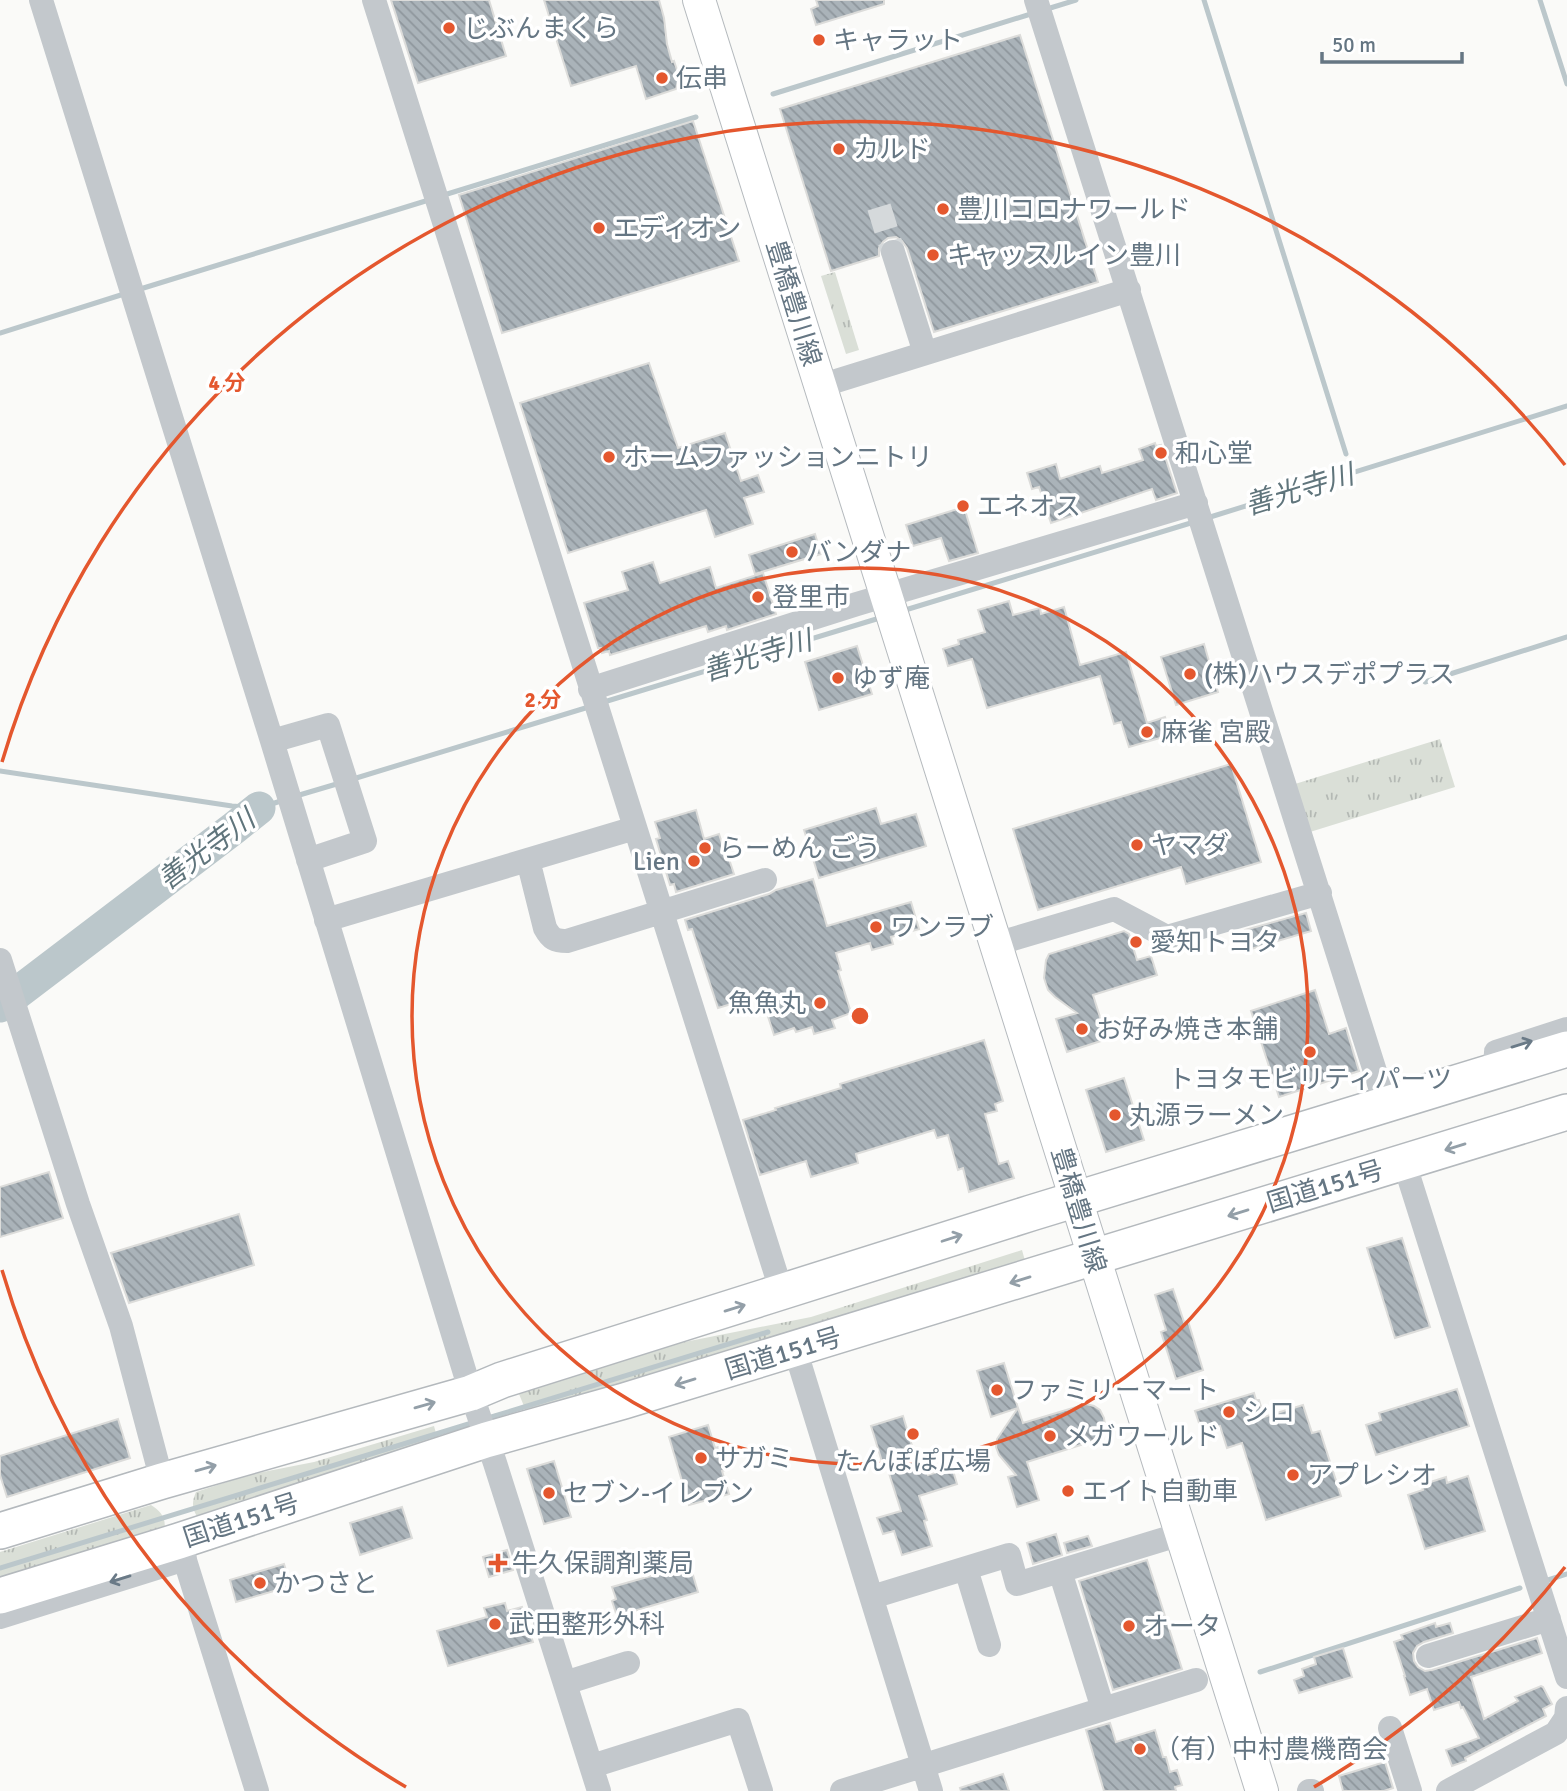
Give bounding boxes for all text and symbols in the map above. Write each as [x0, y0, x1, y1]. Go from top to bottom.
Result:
place label: じぶんまくら [463, 13, 619, 45]
marker: じぶんまくら [441, 20, 457, 36]
scale bar [1322, 21, 1462, 65]
place label: キャラット [833, 25, 963, 57]
marker: キャラット [811, 32, 827, 48]
text: 50 m [1332, 32, 1376, 58]
place label: 伝串 [676, 63, 728, 95]
marker: 伝串 [654, 70, 670, 86]
place label: カルド [853, 134, 931, 166]
marker: カルド [831, 141, 847, 157]
place label: 豊川コロナワールド [957, 194, 1191, 226]
marker: 豊川コロナワールド [935, 201, 951, 217]
place label: エディオン [613, 213, 741, 245]
marker: エディオン [591, 220, 607, 236]
street label: 豊橋豊川線 [759, 236, 827, 370]
place label: キャッスルイン豊川 [947, 240, 1181, 272]
marker: キャッスルイン豊川 [925, 247, 941, 263]
text: 4 分 [209, 370, 245, 396]
place label: 和心堂 [1175, 438, 1253, 470]
place label: ホームファッションニトリ [623, 442, 933, 474]
marker: 和心堂 [1153, 445, 1169, 461]
marker: ホームファッションニトリ [601, 449, 617, 465]
water label: 善光寺川 [1241, 456, 1361, 523]
place label: エネオス [977, 491, 1081, 523]
marker: エネオス [955, 498, 971, 514]
place label: バンダナ [806, 537, 911, 569]
marker: バンダナ [784, 544, 800, 560]
place label: 登里市 [772, 582, 850, 614]
marker: 登里市 [750, 589, 766, 605]
water label: 善光寺川 [699, 622, 819, 689]
place label: (株)ハウスデポプラス [1204, 659, 1455, 691]
place label: ゆず庵 [852, 663, 930, 695]
marker: (株)ハウスデポプラス [1182, 666, 1198, 682]
marker: ゆず庵 [830, 670, 846, 686]
text: 2 分 [525, 687, 561, 713]
place label: 麻雀 宮殿 [1161, 717, 1271, 749]
marker: 麻雀 宮殿 [1139, 724, 1155, 740]
water label: 善光寺川 [152, 801, 264, 897]
place label: ヤマダ [1151, 830, 1229, 862]
place label: らーめん ごう [719, 833, 881, 865]
marker: ヤマダ [1129, 837, 1145, 853]
marker: らーめん ごう [697, 840, 713, 856]
place label: Lien [633, 846, 680, 878]
marker: Lien [686, 853, 702, 869]
place label: ワンラブ [890, 912, 994, 944]
marker: ワンラブ [868, 919, 884, 935]
place label: 愛知トヨタ [1150, 927, 1280, 959]
marker: 愛知トヨタ [1128, 934, 1144, 950]
place label: 魚魚丸 [728, 988, 806, 1020]
marker: 魚魚丸 [812, 995, 828, 1011]
centre of rings [848, 1004, 872, 1028]
place label: お好み焼き本舗 [1096, 1014, 1278, 1046]
marker: お好み焼き本舗 [1074, 1021, 1090, 1037]
one-way arrow [1511, 1036, 1533, 1049]
marker: トヨタモビリティパーツ [1302, 1044, 1318, 1060]
place label: トヨタモビリティパーツ [1168, 1064, 1452, 1096]
place label: 丸源ラーメン [1129, 1100, 1284, 1132]
marker: 丸源ラーメン [1107, 1107, 1123, 1123]
one-way arrow [1444, 1141, 1466, 1154]
street label: 豊橋豊川線 [1044, 1143, 1112, 1277]
street label: 国道151号 [1263, 1154, 1387, 1220]
one-way arrow [1227, 1208, 1249, 1221]
one-way arrow [940, 1231, 962, 1244]
one-way arrow [1009, 1274, 1031, 1287]
one-way arrow [724, 1300, 746, 1313]
street label: 国道151号 [721, 1321, 845, 1387]
place label: ファミリーマート [1011, 1375, 1219, 1407]
one-way arrow [675, 1377, 697, 1390]
marker: ファミリーマート [989, 1382, 1005, 1398]
place label: シロ [1243, 1397, 1295, 1429]
one-way arrow [413, 1398, 435, 1411]
marker: シロ [1221, 1404, 1237, 1420]
place label: メガワールド [1064, 1421, 1220, 1453]
marker: たんぽぽ広場 [905, 1426, 921, 1442]
marker: メガワールド [1042, 1428, 1058, 1444]
place label: サガミ [715, 1443, 793, 1475]
place label: たんぽぽ広場 [835, 1446, 991, 1478]
marker: サガミ [693, 1450, 709, 1466]
place label: アプレシオ [1307, 1460, 1437, 1492]
one-way arrow [195, 1461, 217, 1474]
marker: アプレシオ [1285, 1467, 1301, 1483]
place label: エイト自動車 [1082, 1476, 1238, 1508]
place label: セブン-イレブン [563, 1478, 754, 1510]
marker: エイト自動車 [1060, 1483, 1076, 1499]
marker: セブン-イレブン [541, 1485, 557, 1501]
street label: 国道151号 [179, 1487, 303, 1555]
place label: 牛久保調剤薬局 [512, 1548, 694, 1580]
marker: 牛久保調剤薬局 [490, 1555, 506, 1571]
place label: かつさと [274, 1568, 378, 1600]
one-way arrow [109, 1574, 131, 1587]
marker: かつさと [252, 1575, 268, 1591]
place label: 武田整形外科 [509, 1609, 665, 1641]
place label: オータ [1143, 1611, 1221, 1643]
marker: 武田整形外科 [487, 1616, 503, 1632]
marker: オータ [1121, 1618, 1137, 1634]
place label: （有）中村農機商会 [1154, 1734, 1388, 1766]
marker: （有）中村農機商会 [1132, 1741, 1148, 1757]

